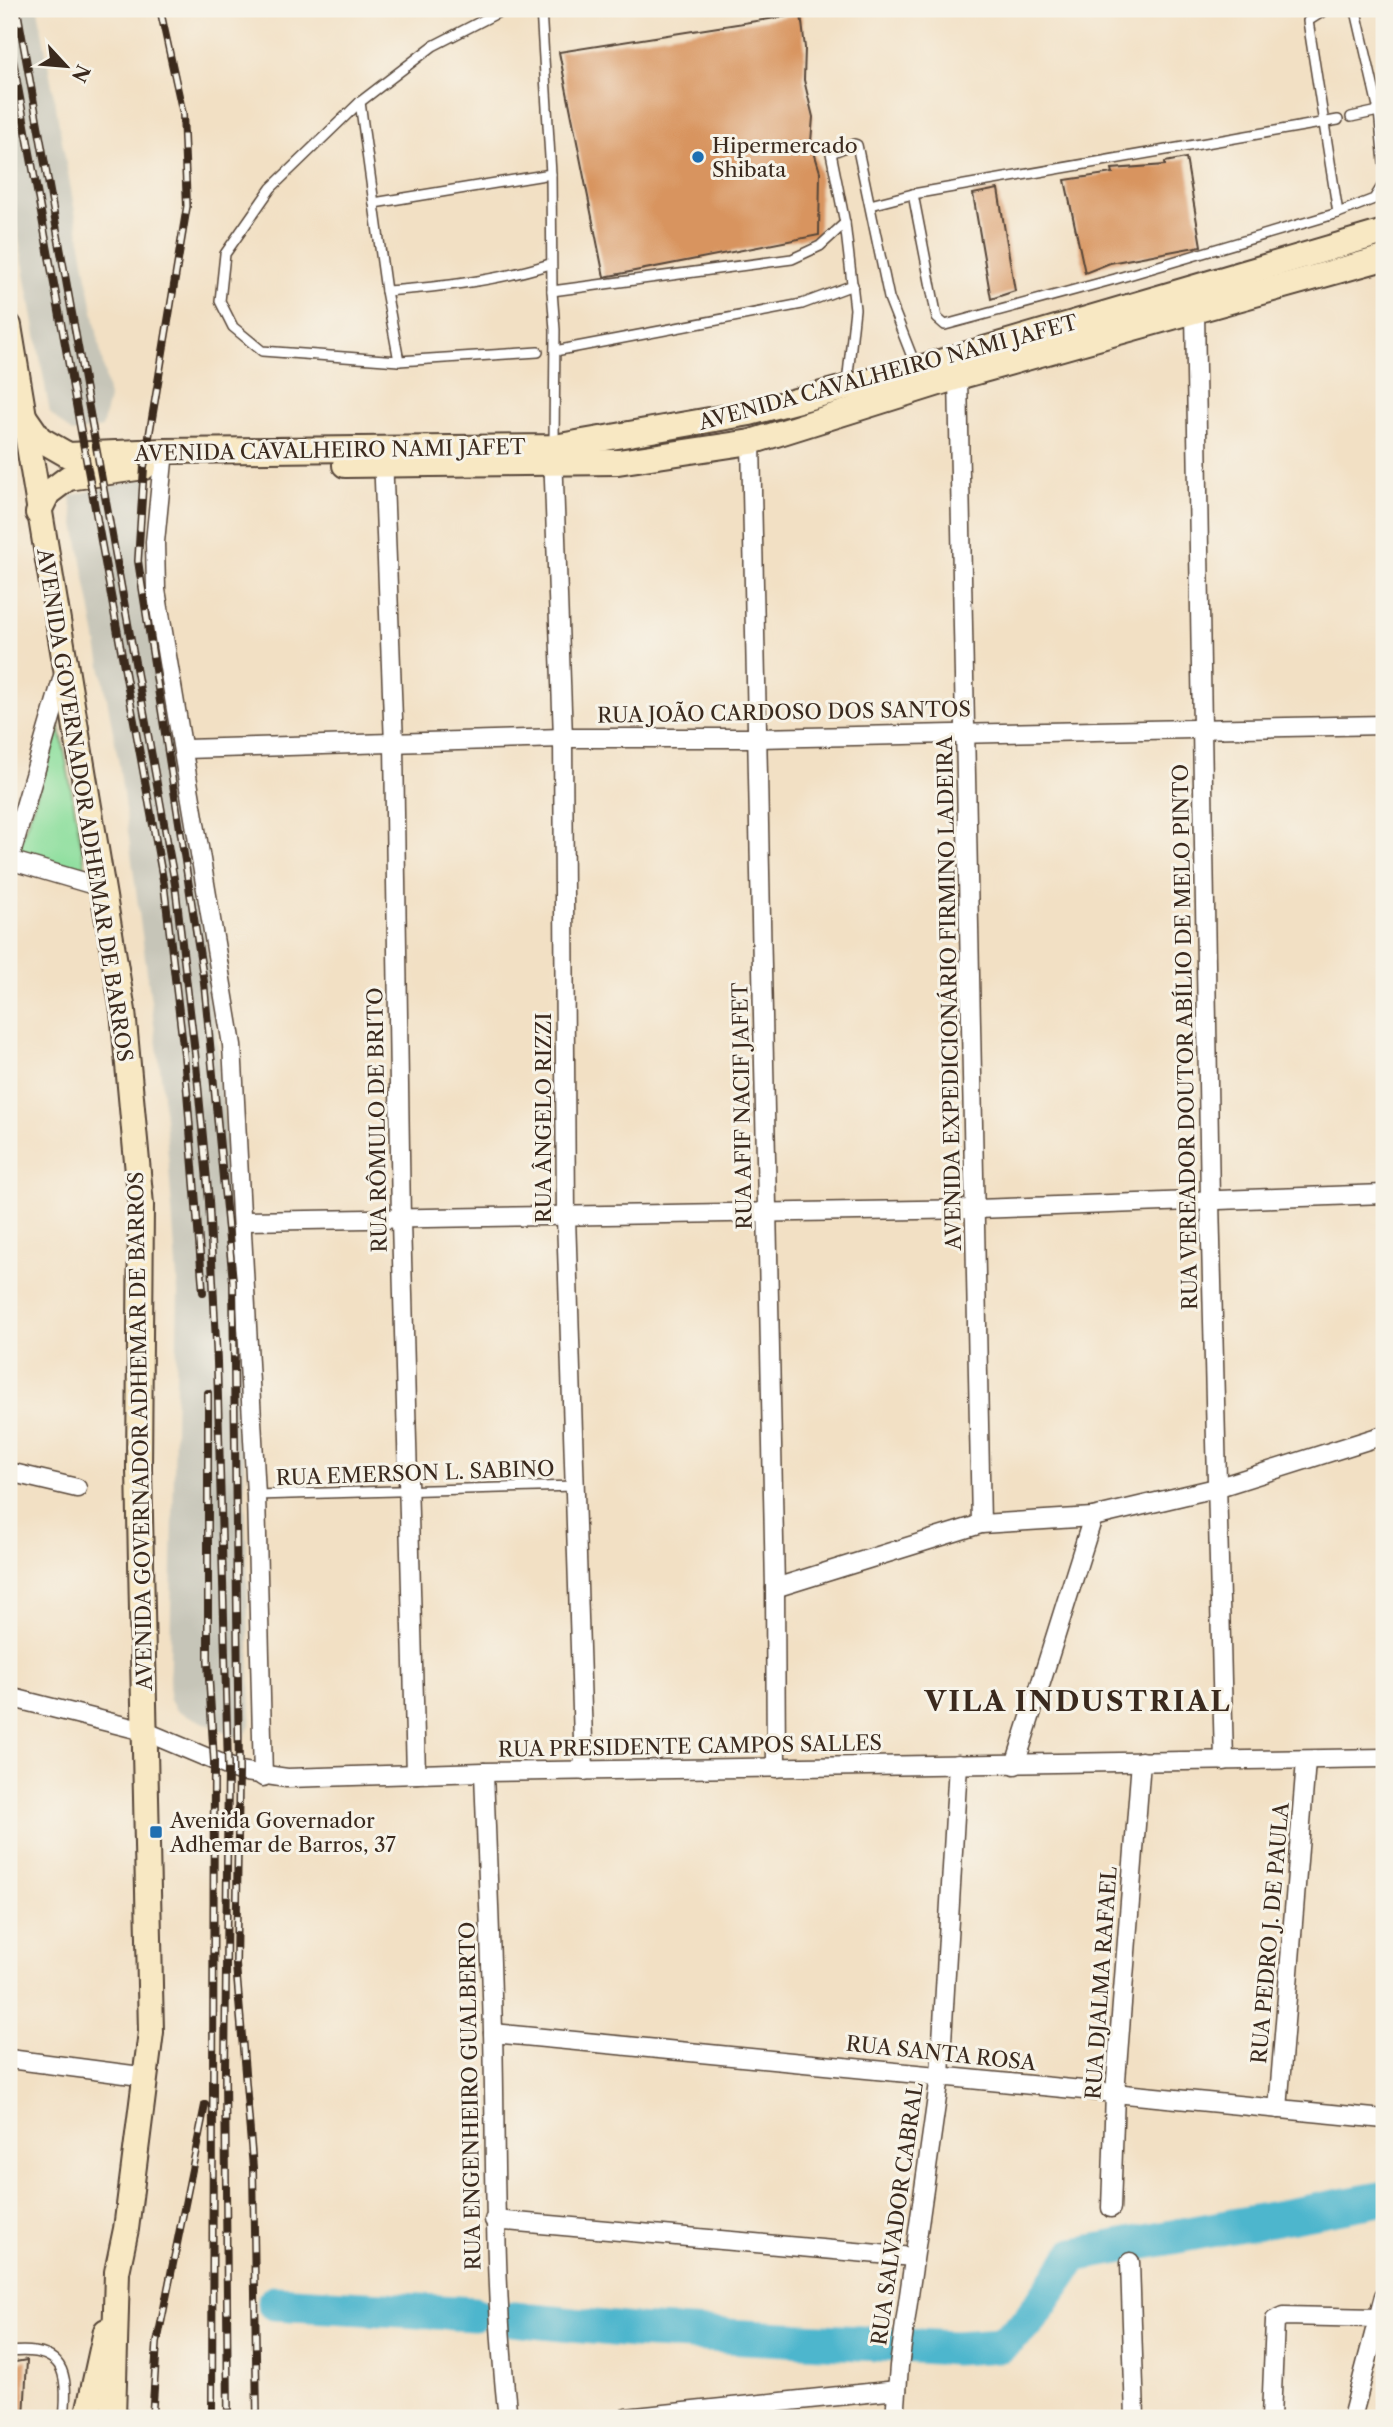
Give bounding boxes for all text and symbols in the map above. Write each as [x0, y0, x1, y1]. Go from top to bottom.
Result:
north arrow [32, 32, 102, 102]
text: N [67, 61, 95, 86]
place label: Hipermercado Shibata [712, 133, 858, 182]
marker: Hipermercado Shibata [690, 149, 706, 165]
street label: AVENIDA CAVALHEIRO NAMI JAFET [695, 309, 1080, 435]
street label: AVENIDA CAVALHEIRO NAMI JAFET [133, 434, 526, 466]
street label: AVENIDA GOVERNADOR ADHEMAR DE BARROS [32, 546, 138, 1063]
street label: RUA JOÃO CARDOSO DOS SANTOS [597, 696, 971, 728]
street label: AVENIDA EXPEDICIONÁRIO FIRMINO LADEIRA [932, 735, 966, 1252]
street label: RUA VEREADOR DOUTOR ABÍLIO DE MELO PINTO [1168, 764, 1202, 1310]
street label: RUA AFIF NACIF JAFET [727, 982, 757, 1230]
street label: RUA RÔMULO DE BRITO [362, 987, 392, 1253]
street label: RUA ÂNGELO RIZZI [531, 1013, 556, 1223]
street label: AVENIDA GOVERNADOR ADHEMAR DE BARROS [123, 1171, 157, 1692]
street label: RUA EMERSON L. SABINO [275, 1456, 555, 1490]
district label: VILA INDUSTRIAL [923, 1684, 1232, 1718]
street label: RUA PRESIDENTE CAMPOS SALLES [498, 1730, 882, 1762]
street label: RUA PEDRO J. DE PAULA [1246, 1801, 1294, 2065]
place label: Avenida Governador Adhemar de Barros, 37 [169, 1808, 397, 1857]
marker: Avenida Governador Adhemar de Barros, 37 [148, 1824, 164, 1840]
street label: RUA DJALMA RAFAEL [1080, 1866, 1122, 2100]
street label: RUA ENGENHEIRO GUALBERTO [454, 1921, 486, 2271]
street label: RUA SANTA ROSA [845, 2031, 1038, 2075]
street label: RUA SALVADOR CABRAL [866, 2081, 928, 2347]

